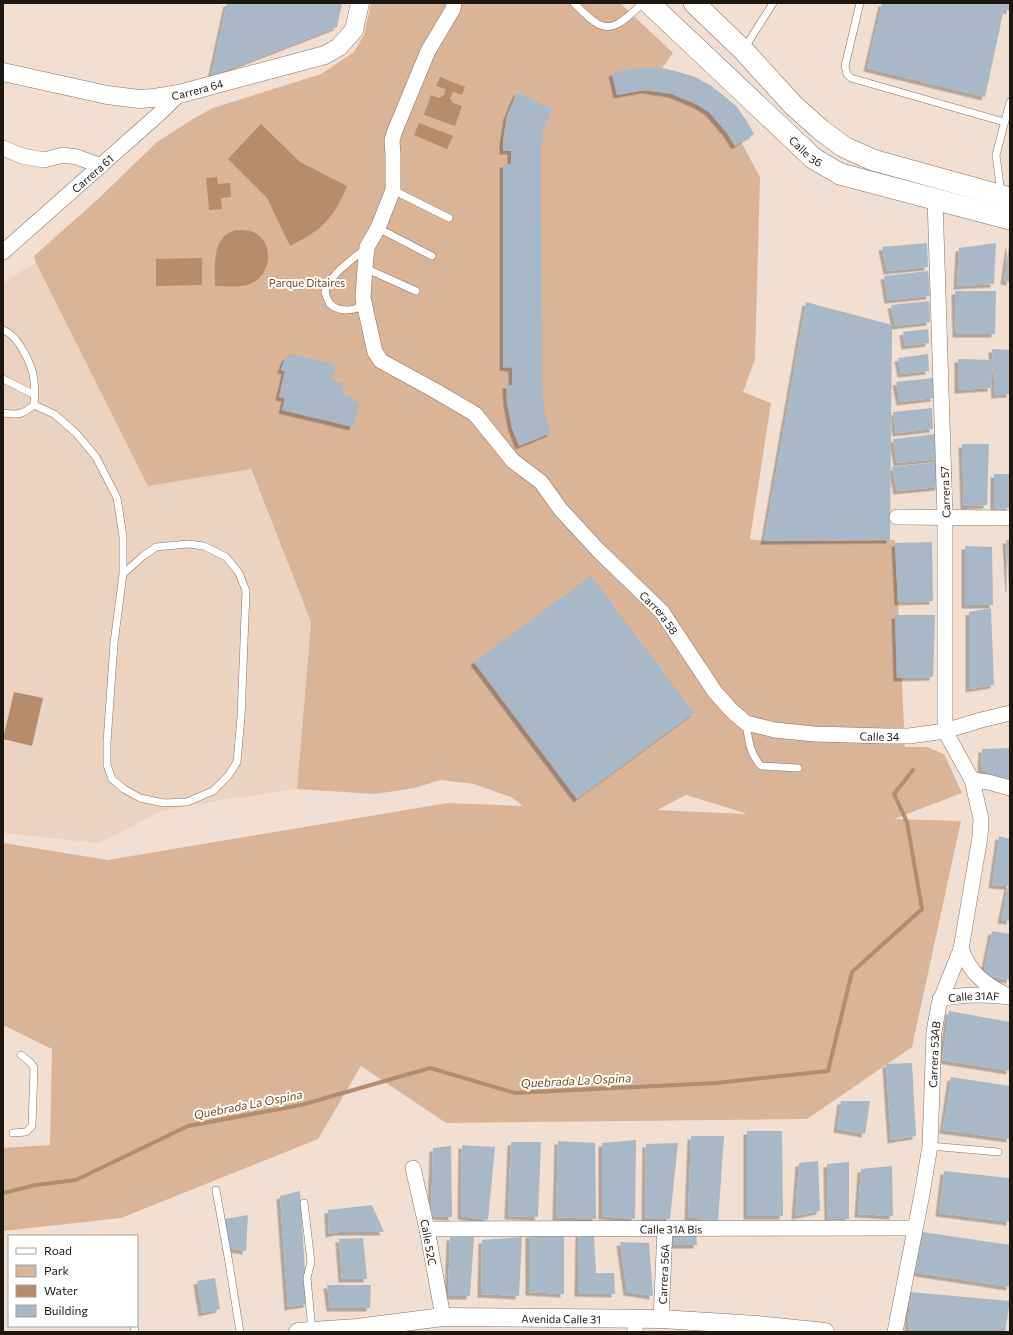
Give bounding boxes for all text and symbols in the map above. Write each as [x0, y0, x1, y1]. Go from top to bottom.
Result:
street label: Carrera 64 [170, 76, 225, 102]
street label: Calle 36 [787, 133, 825, 169]
street label: Carrera 61 [69, 151, 116, 195]
park label: Parque Ditaires [269, 276, 345, 289]
street label: Carrera 57 [938, 466, 952, 518]
street label: Carrera 58 [637, 588, 681, 637]
street label: Calle 34 [860, 729, 900, 743]
street label: Calle 31AF [947, 988, 1000, 1004]
street label: Carrera 53AB [926, 1020, 942, 1088]
water label: Quebrada La Ospina [520, 1070, 632, 1090]
water label: Quebrada La Ospina [192, 1087, 304, 1121]
street label: Calle 52C [418, 1218, 440, 1266]
street label: Calle 31A Bis [640, 1222, 702, 1235]
legend [8, 1235, 138, 1327]
text: Road [44, 1243, 72, 1257]
street label: Carrera 56A [655, 1243, 671, 1304]
text: Park [44, 1263, 70, 1277]
text: Water [44, 1283, 78, 1297]
text: Building [44, 1303, 88, 1317]
street label: Avenida Calle 31 [521, 1311, 601, 1325]

